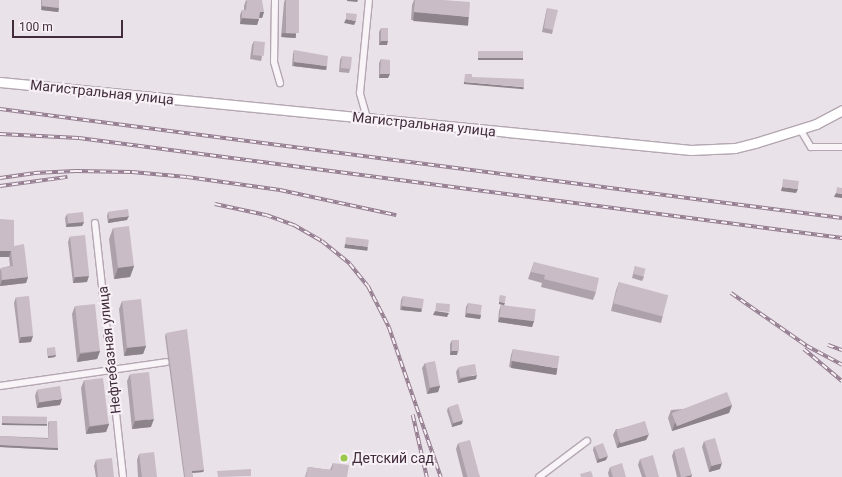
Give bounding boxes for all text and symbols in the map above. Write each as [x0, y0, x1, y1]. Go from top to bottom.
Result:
scale bar [14, 12, 125, 38]
text: 100 m [19, 20, 53, 34]
street label: Магистральная улица [29, 76, 175, 108]
street label: Магистральная улица [351, 108, 497, 140]
street label: Нефтебазная улица [94, 285, 124, 415]
place label: Детский сад [352, 450, 434, 466]
marker: Детский сад [339, 453, 349, 463]

